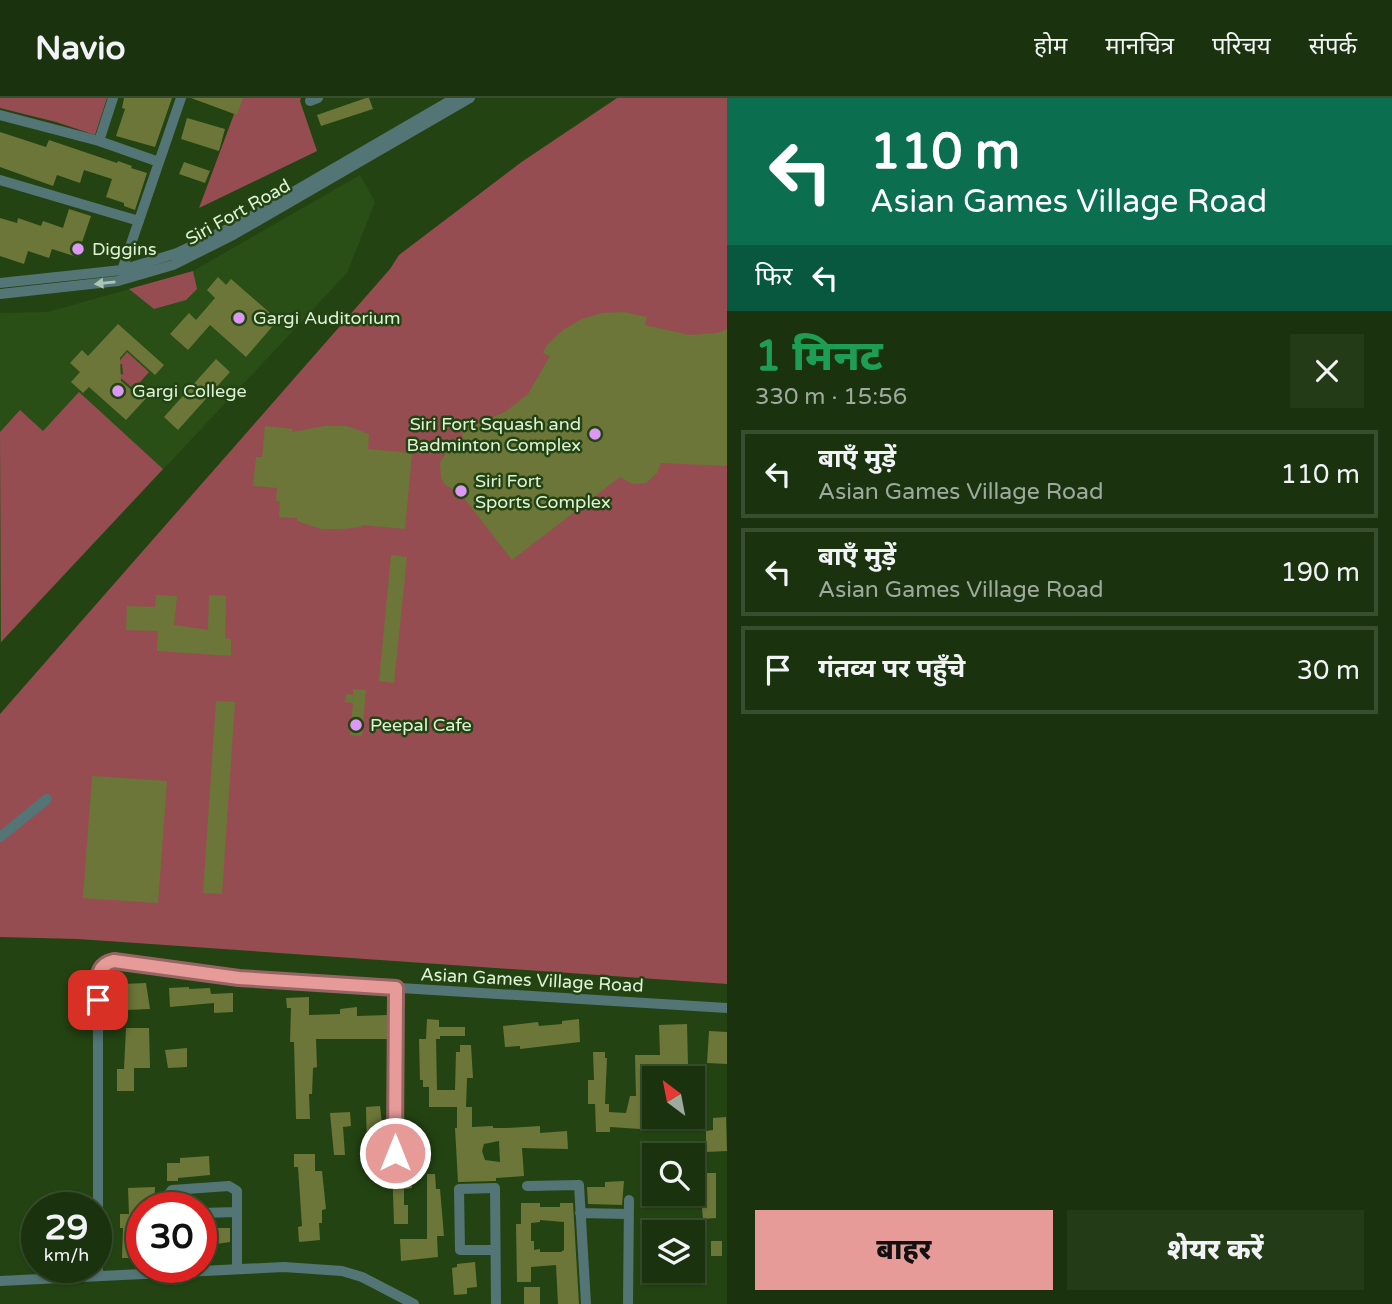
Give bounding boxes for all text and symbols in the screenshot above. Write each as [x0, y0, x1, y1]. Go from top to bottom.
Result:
text: Navio [35, 29, 126, 68]
text: होम [1034, 32, 1067, 61]
text: मानचित्र [1105, 32, 1174, 61]
text: परिचय [1212, 32, 1271, 61]
text: संपर्क [1309, 32, 1357, 61]
text: 110 m [870, 123, 1020, 182]
icon: left [755, 126, 846, 217]
street label: Siri Fort Road [182, 174, 294, 250]
text: Asian Games Village Road [870, 183, 1267, 221]
place label: Diggins [92, 238, 157, 260]
marker: Diggins [70, 241, 86, 257]
icon: left [806, 259, 844, 297]
text: फिर [755, 261, 792, 292]
one-way arrow [94, 278, 116, 289]
place label: Gargi Auditorium [253, 307, 400, 329]
marker: Gargi Auditorium [231, 310, 247, 326]
text: 1 मिनट [755, 331, 883, 382]
button: close [1290, 334, 1364, 408]
place label: Gargi College [132, 380, 247, 402]
marker: Gargi College [110, 383, 126, 399]
text: 330 m · 15:56 [755, 383, 907, 411]
place label: Siri Fort Squash and Badminton Complex [407, 413, 581, 456]
marker: Siri Fort Squash and Badminton Complex [587, 426, 603, 442]
text: बाएँ मुड़ें [818, 443, 896, 474]
icon: left [759, 455, 797, 493]
text: 110 m [1280, 459, 1360, 490]
place label: Siri Fort Sports Complex [475, 470, 611, 513]
text: Asian Games Village Road [818, 478, 1103, 506]
marker: Siri Fort Sports Complex [453, 483, 469, 499]
text: बाएँ मुड़ें [818, 541, 896, 572]
icon: left [759, 553, 797, 591]
text: 190 m [1280, 557, 1360, 588]
text: Asian Games Village Road [818, 576, 1103, 604]
icon: arrive [759, 651, 797, 689]
text: गंतव्य पर पहुँचे [818, 653, 965, 684]
text: 30 m [1297, 655, 1360, 686]
place label: Peepal Cafe [370, 714, 472, 736]
marker: Peepal Cafe [348, 717, 364, 733]
street label: Asian Games Village Road [420, 963, 644, 997]
pin [68, 970, 128, 1030]
icon: arrive [79, 981, 117, 1019]
north arrow [642, 1066, 705, 1129]
map controls [642, 1066, 705, 1283]
position arrow [358, 1116, 432, 1190]
button: search [642, 1143, 705, 1206]
speed limit sign: 30 [126, 1192, 217, 1283]
text: 29 [45, 1207, 88, 1249]
button: बाहर [755, 1210, 1053, 1290]
button: शेयर करें [1067, 1210, 1364, 1290]
button: layers [642, 1220, 705, 1283]
text: km/h [44, 1244, 89, 1266]

